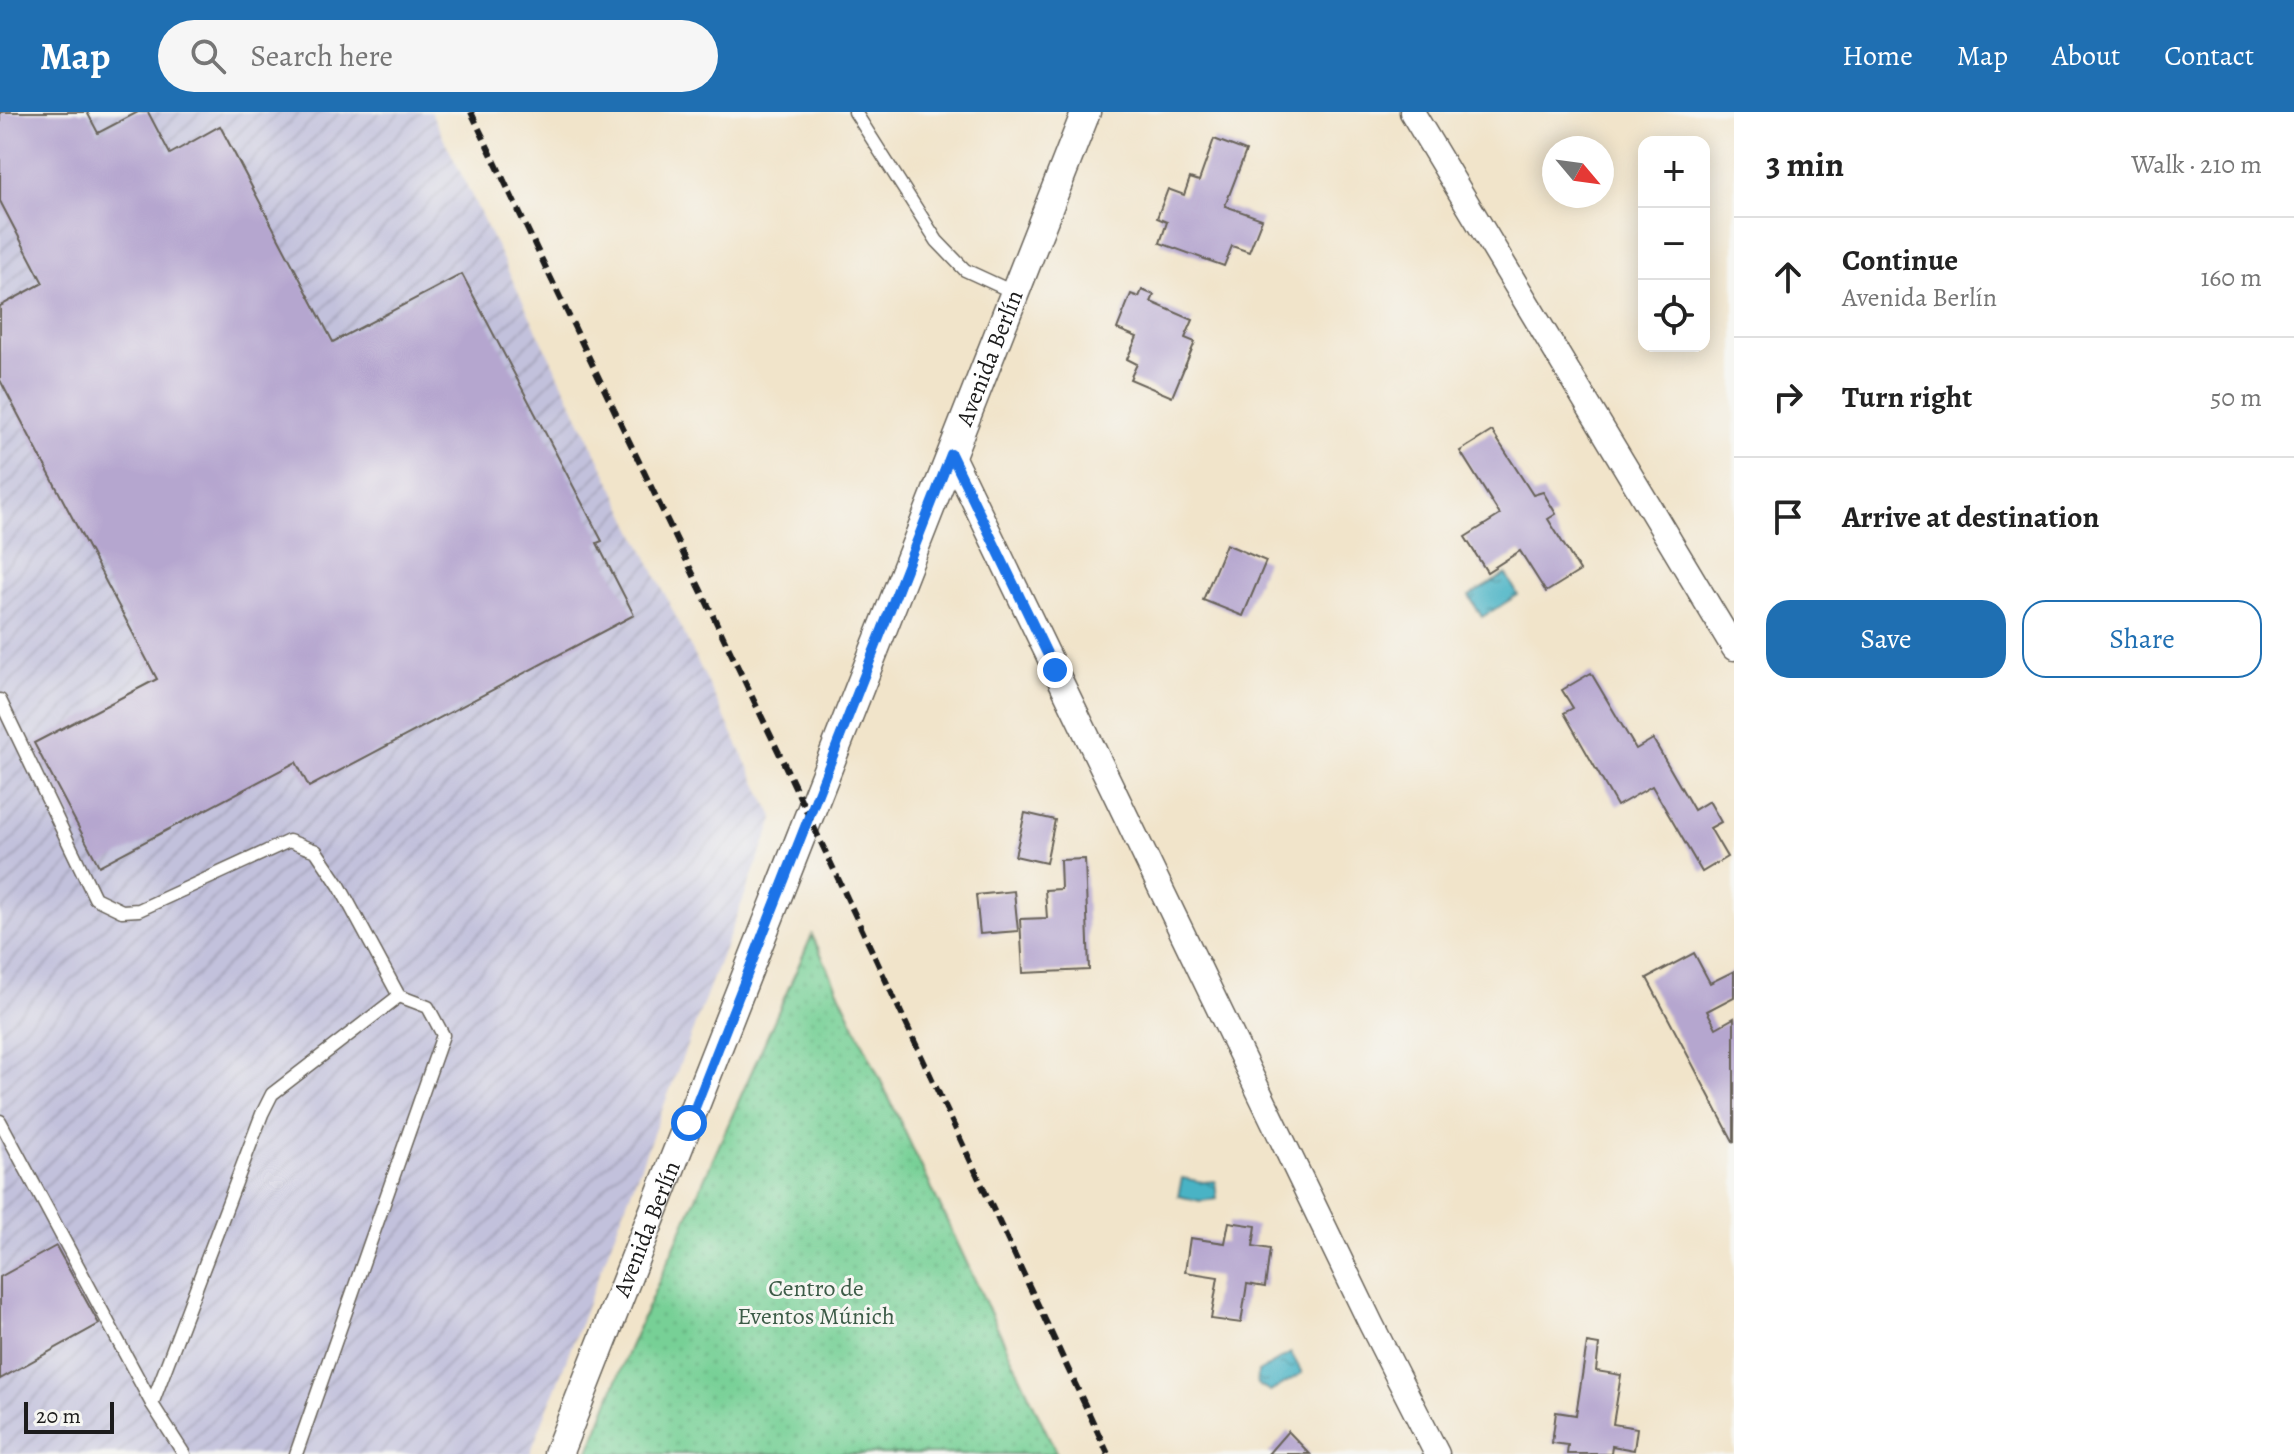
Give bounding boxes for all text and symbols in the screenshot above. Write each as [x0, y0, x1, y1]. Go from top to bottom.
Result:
search box [158, 20, 718, 92]
text: Map [40, 30, 110, 82]
icon: search [186, 34, 230, 78]
text: Search here [250, 36, 393, 76]
text: Home [1842, 37, 1913, 75]
text: Map [1957, 37, 2008, 75]
text: About [2052, 37, 2120, 75]
text: Contact [2164, 37, 2254, 75]
north arrow [1542, 136, 1614, 208]
map controls [1638, 136, 1710, 352]
button: + [1638, 136, 1710, 208]
text: 3 min [1766, 141, 1844, 188]
text: Walk · 210 m [2131, 147, 2262, 182]
button: − [1638, 208, 1710, 280]
text: Continue [1842, 240, 1958, 280]
icon: ahead [1766, 255, 1810, 299]
text: 160 m [2200, 260, 2262, 295]
button: locate [1638, 280, 1710, 352]
text: Avenida Berlín [1842, 280, 1997, 315]
street label: Avenida Berlín [948, 285, 1030, 431]
icon: right [1766, 375, 1810, 419]
text: Turn right [1842, 377, 1972, 417]
text: 50 m [2210, 380, 2262, 415]
icon: arrive [1766, 495, 1810, 539]
text: Arrive at destination [1842, 497, 2099, 537]
button: Save [1766, 600, 2006, 678]
button: Share [2022, 600, 2262, 678]
route end [1037, 652, 1073, 688]
route start [671, 1105, 707, 1141]
street label: Avenida Berlín [605, 1156, 688, 1302]
park label: Centro de Eventos Múnich [737, 1272, 895, 1332]
scale bar [24, 1398, 114, 1434]
text: 20 m [36, 1401, 81, 1431]

